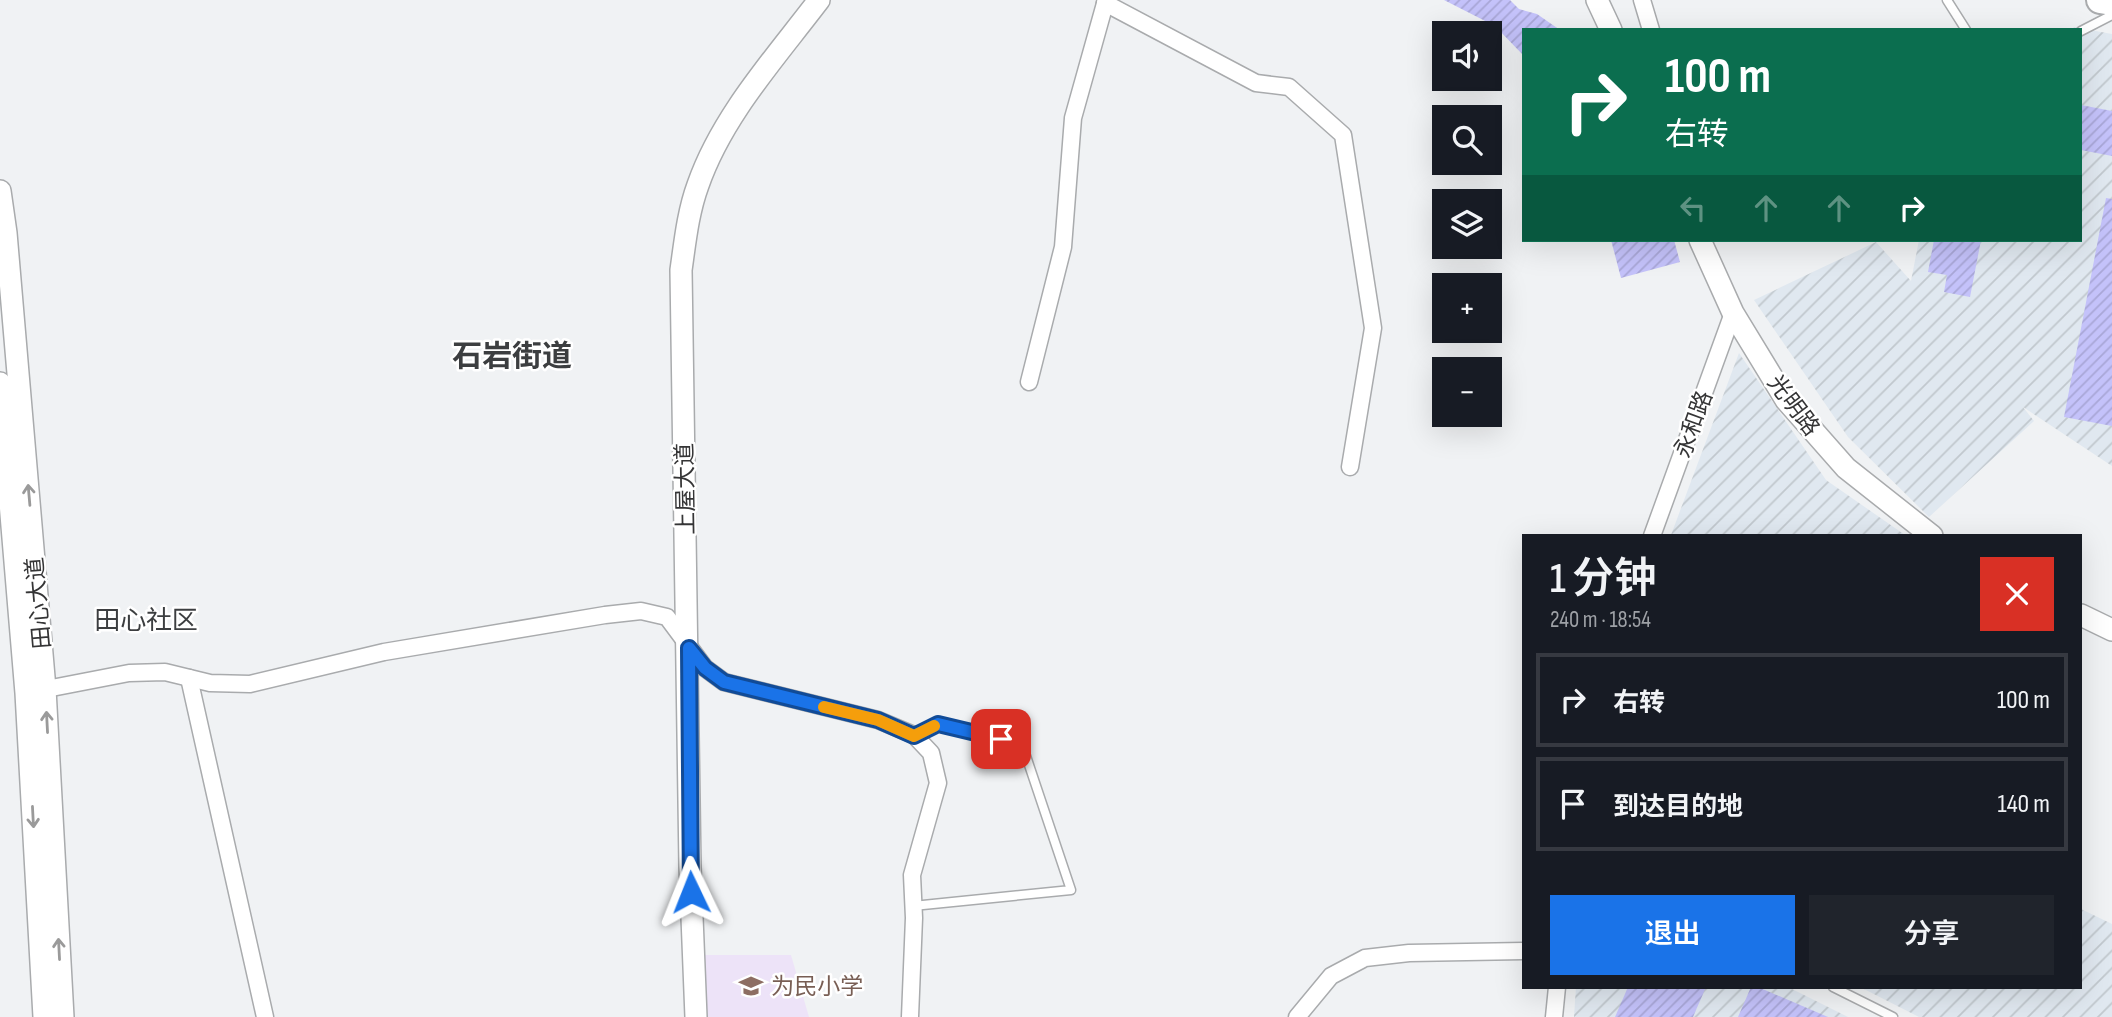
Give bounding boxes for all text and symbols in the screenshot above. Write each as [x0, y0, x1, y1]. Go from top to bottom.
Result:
map controls [1432, 21, 1502, 427]
button: sound [1432, 21, 1502, 91]
text: 100 m [1665, 48, 1771, 107]
icon: right [1550, 56, 1641, 147]
button: search [1432, 105, 1502, 175]
text: 右转 [1665, 116, 1729, 155]
button: layers [1432, 189, 1502, 259]
icon: left [1674, 189, 1712, 227]
icon: ahead [1747, 189, 1785, 227]
icon: ahead [1820, 189, 1858, 227]
icon: right [1893, 189, 1931, 227]
button: + [1432, 273, 1502, 343]
district label: 石岩街道 [452, 339, 572, 375]
button: − [1432, 357, 1502, 427]
street label: 光明路 [1761, 370, 1825, 442]
street label: 永和路 [1669, 387, 1719, 462]
street label: 上屋大道 [671, 443, 701, 535]
one-way arrow [22, 484, 35, 507]
text: 1 分钟 [1550, 554, 1656, 605]
street label: 田心大道 [21, 556, 57, 650]
button: close [1980, 557, 2054, 631]
district label: 田心社区 [94, 606, 198, 637]
text: 240 m · 18:54 [1550, 606, 1651, 634]
icon: right [1554, 681, 1592, 719]
text: 100 m [1997, 685, 2050, 716]
text: 右转 [1613, 688, 1665, 719]
pin [971, 709, 1031, 769]
one-way arrow [40, 711, 53, 733]
icon: arrive [982, 720, 1020, 758]
icon: arrive [1554, 785, 1592, 823]
text: 140 m [1998, 789, 2050, 820]
text: 到达目的地 [1613, 792, 1743, 823]
one-way arrow [27, 806, 40, 828]
position arrow [654, 855, 728, 929]
button: 退出 [1550, 895, 1795, 975]
button: 分享 [1809, 895, 2054, 975]
one-way arrow [53, 938, 66, 961]
school or university icon: 为民小学 [737, 972, 765, 1000]
place label: 为民小学 [771, 973, 863, 1001]

